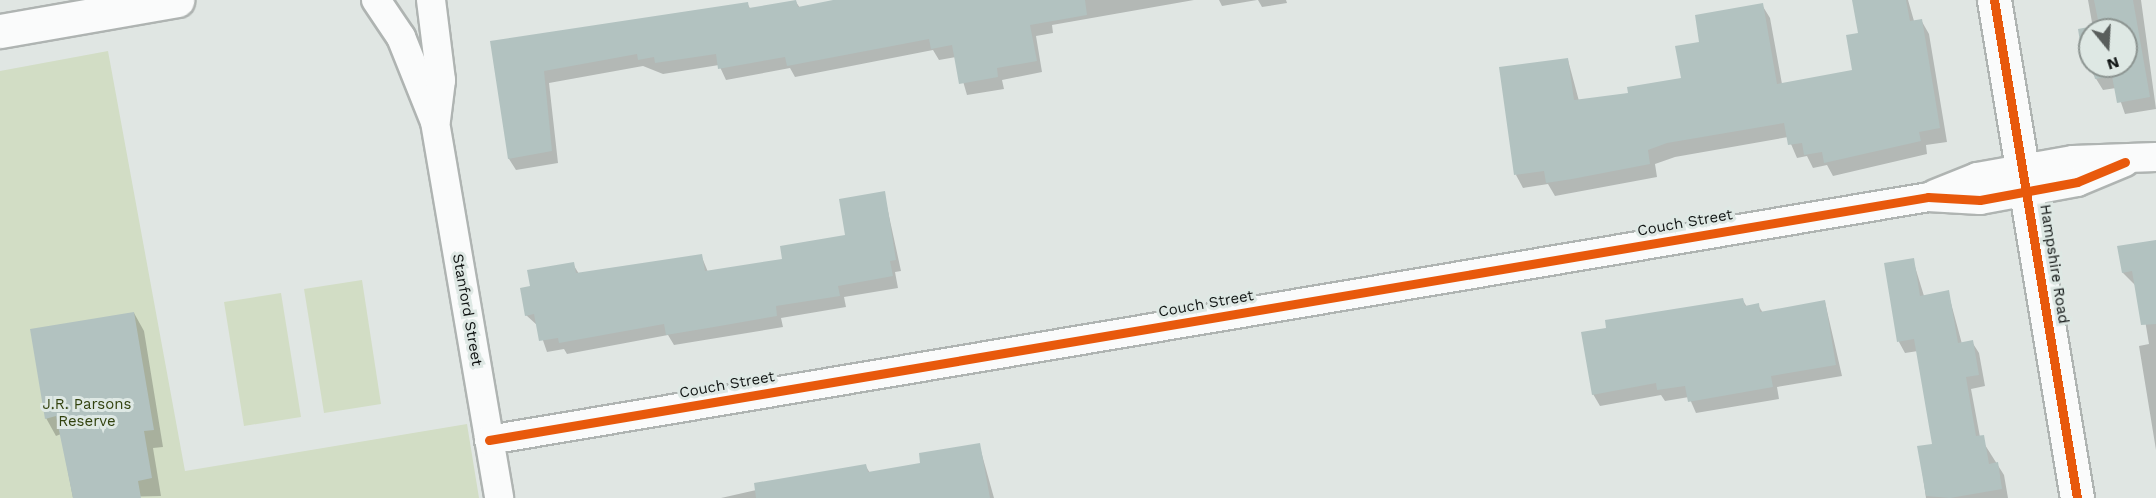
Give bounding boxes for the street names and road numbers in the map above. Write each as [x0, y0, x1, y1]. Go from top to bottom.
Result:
street label: Hampshire Road [2036, 203, 2072, 325]
street label: Couch Street [1636, 206, 1734, 240]
street label: Stanford Street [448, 252, 486, 368]
street label: Couch Street [1157, 287, 1255, 321]
street label: Couch Street [678, 368, 776, 402]

